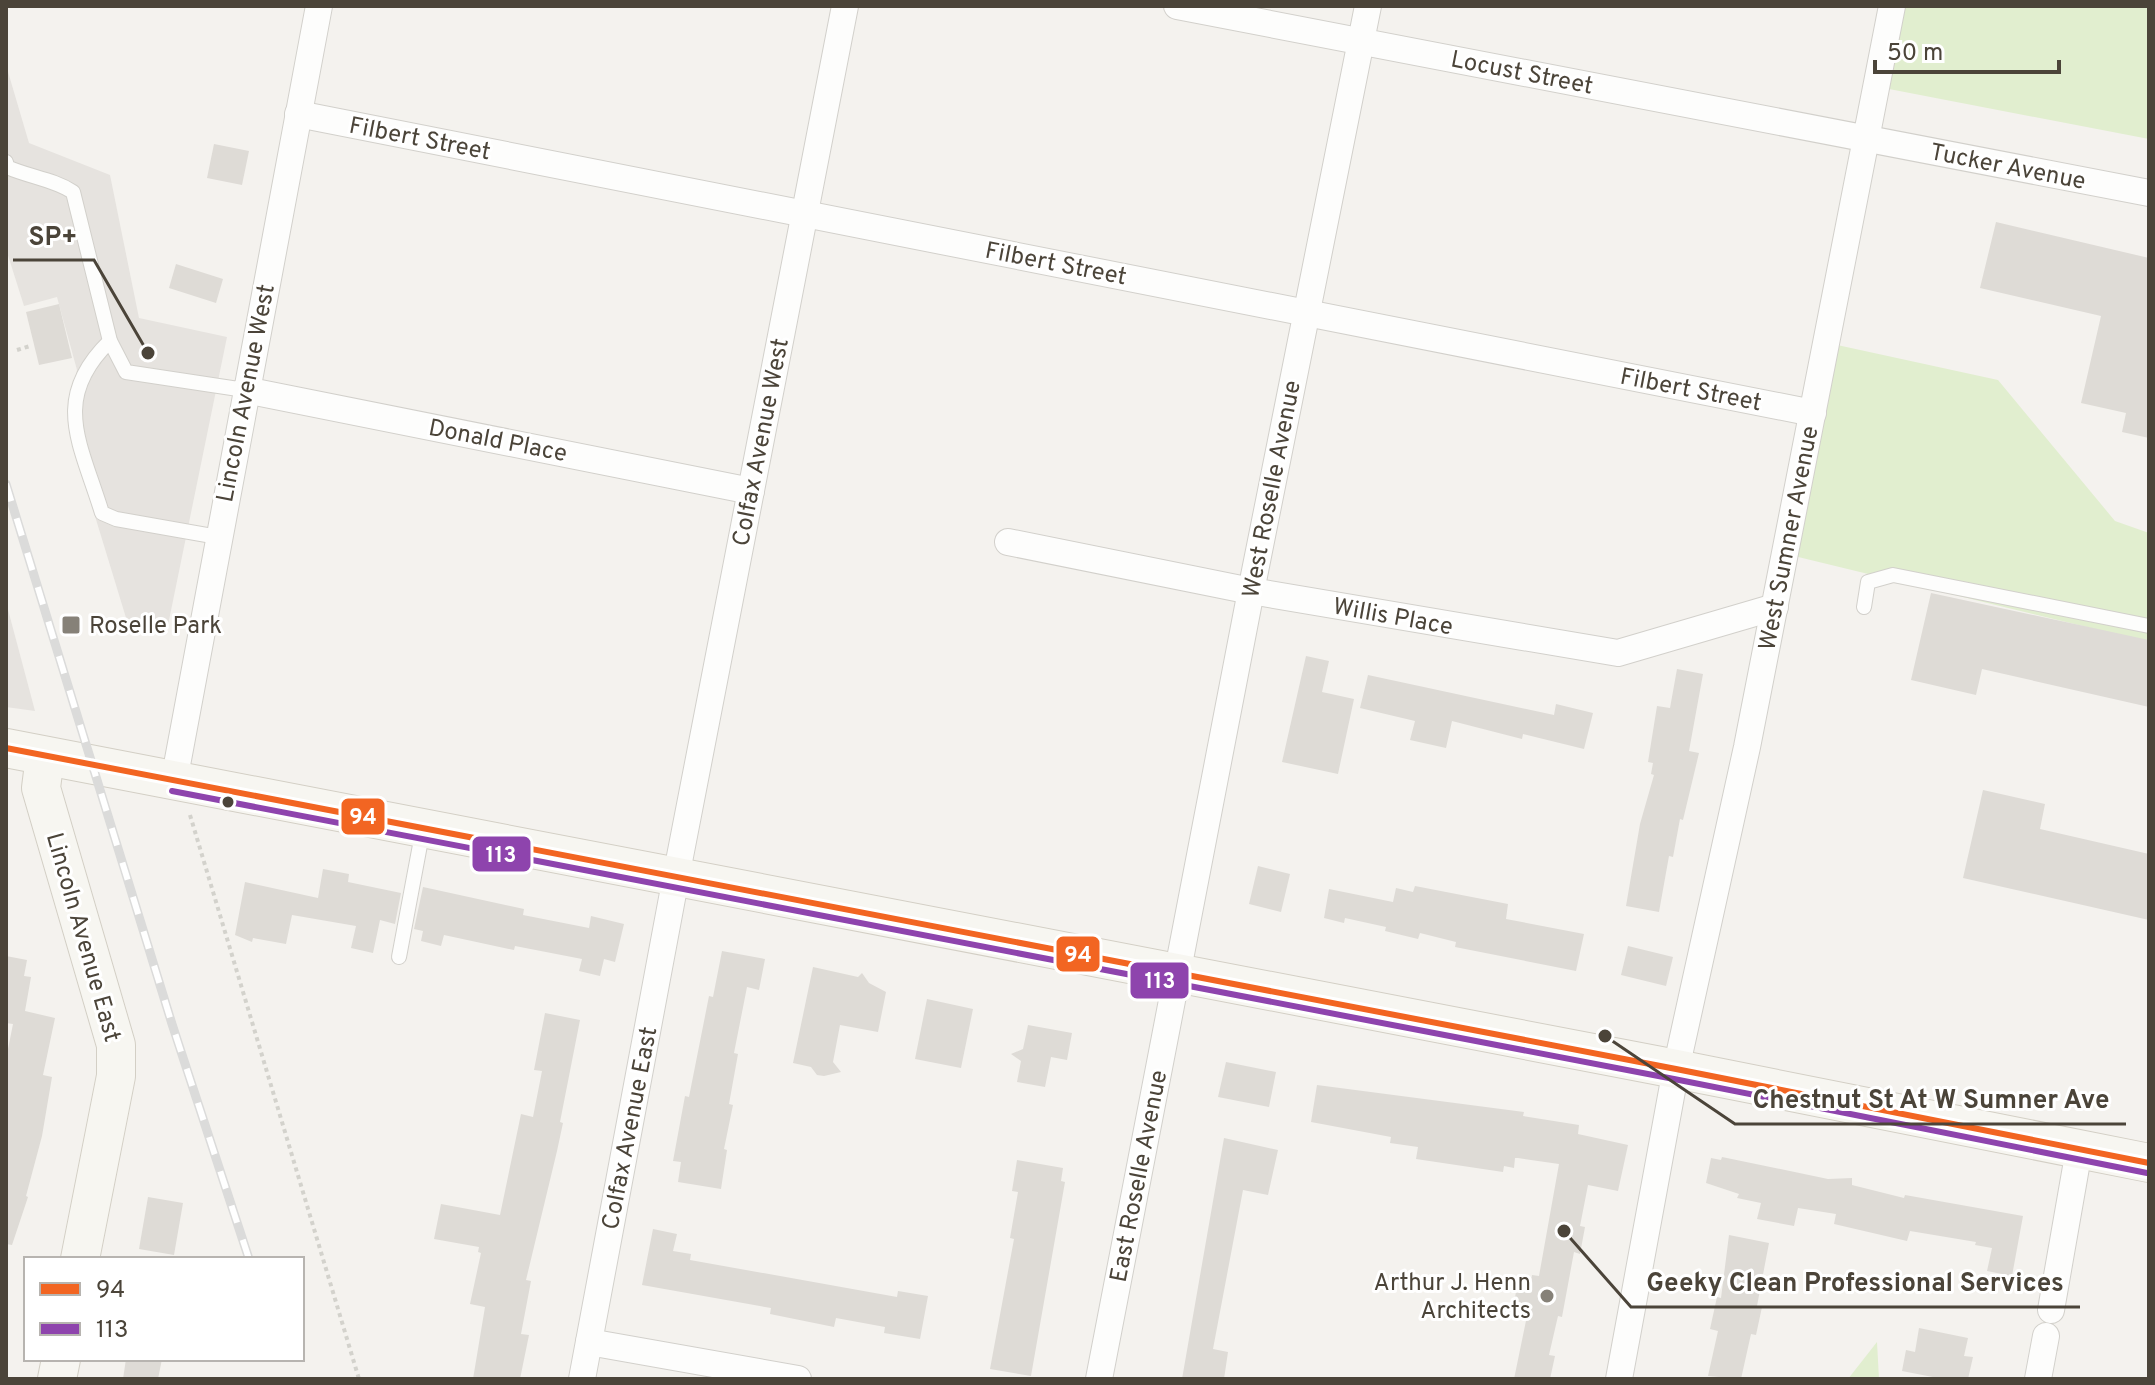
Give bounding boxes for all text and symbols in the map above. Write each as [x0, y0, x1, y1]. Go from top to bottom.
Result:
scale bar [1875, 24, 2059, 74]
text: 50 m [1887, 39, 1943, 69]
street label: Locust Street [1448, 45, 1595, 102]
street label: Filbert Street [346, 112, 493, 168]
street label: Tucker Avenue [1927, 138, 2088, 198]
callout: SP+ [13, 210, 94, 260]
text: SP+ [28, 222, 78, 255]
street label: Filbert Street [982, 237, 1129, 293]
street label: Lincoln Avenue West [211, 282, 283, 505]
street label: Colfax Avenue West [727, 336, 797, 549]
street label: Filbert Street [1617, 363, 1764, 419]
street label: West Roselle Avenue [1237, 378, 1309, 601]
street label: Donald Place [426, 414, 569, 470]
street label: West Sumner Avenue [1753, 424, 1826, 653]
street label: Willis Place [1330, 593, 1455, 643]
place label: Roselle Park [89, 612, 222, 642]
marker: Roselle Park [60, 614, 82, 636]
unlabelled marker [220, 794, 236, 810]
line badge: 94 [340, 797, 386, 836]
text: 94 [349, 805, 377, 832]
street label: Lincoln Avenue East [38, 829, 126, 1046]
line badge: 113 [471, 835, 532, 873]
text: 113 [486, 843, 516, 870]
line badge: 94 [1055, 935, 1101, 973]
text: 94 [1064, 943, 1092, 970]
line badge: 113 [1129, 961, 1190, 1000]
text: 113 [1145, 969, 1175, 996]
street label: Colfax Avenue East [597, 1024, 665, 1232]
street label: East Roselle Avenue [1105, 1068, 1175, 1285]
callout: Chestnut St At W Sumner Ave [1735, 1074, 2126, 1124]
text: Chestnut St At W Sumner Ave [1753, 1085, 2109, 1118]
legend [24, 1257, 304, 1361]
callout: Geeky Clean Professional Services [1631, 1257, 2080, 1307]
text: Geeky Clean Professional Services [1646, 1268, 2064, 1301]
place label: Arthur J. Henn Architects [1374, 1269, 1531, 1327]
text: 94 [96, 1276, 125, 1306]
marker: Arthur J. Henn Architects [1538, 1287, 1556, 1305]
text: 113 [96, 1316, 128, 1346]

